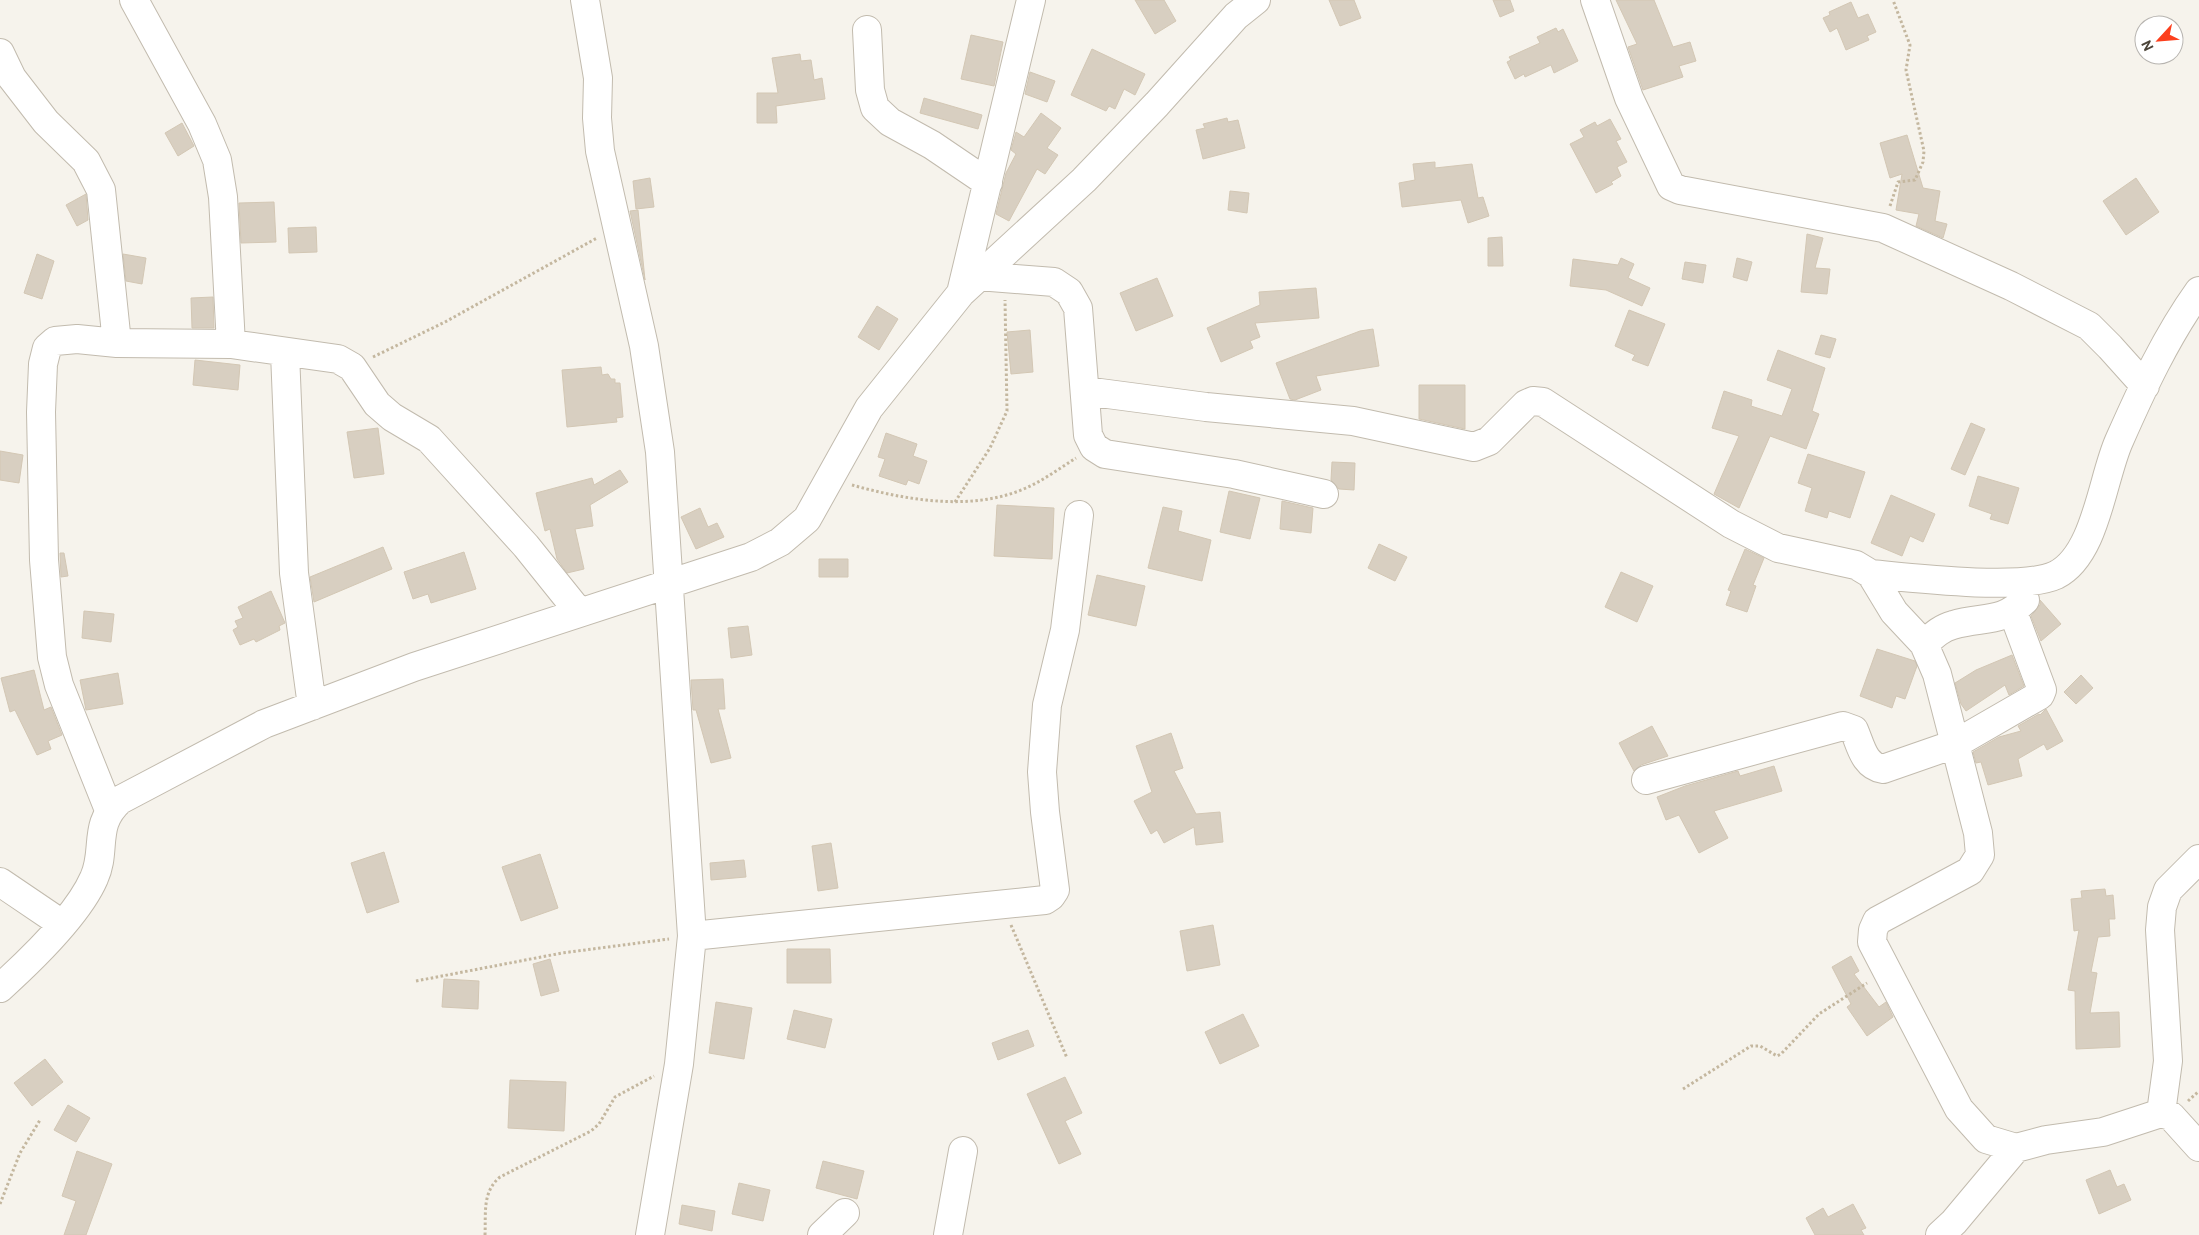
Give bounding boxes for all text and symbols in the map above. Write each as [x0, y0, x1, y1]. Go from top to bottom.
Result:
north arrow [2134, 15, 2184, 65]
text: N [2139, 37, 2159, 53]

